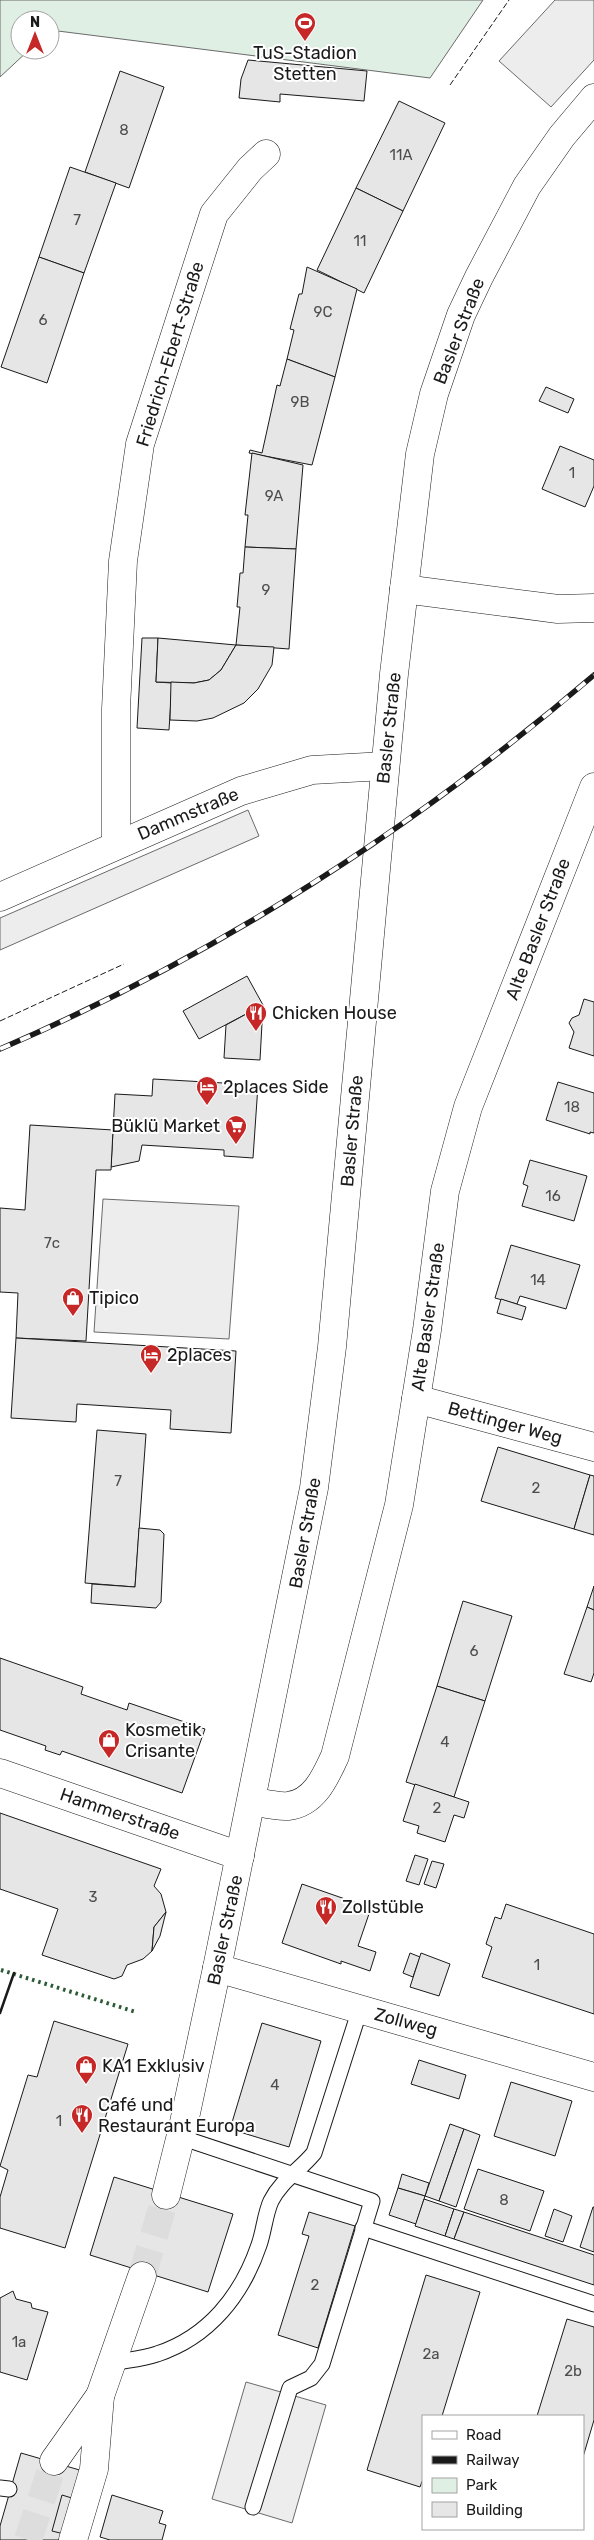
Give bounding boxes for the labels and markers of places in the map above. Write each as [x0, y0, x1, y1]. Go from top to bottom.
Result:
sports icon: TuS-Stadion Stetten [293, 11, 317, 42]
place label: TuS-Stadion Stetten [253, 42, 357, 85]
restaurant icon: Chicken House [244, 1001, 268, 1032]
place label: Chicken House [272, 1002, 397, 1024]
hotel icon: 2places Side [195, 1075, 219, 1106]
place label: 2places Side [223, 1076, 329, 1098]
supermarket icon: Büklü Market [224, 1114, 248, 1145]
place label: Büklü Market [111, 1115, 220, 1137]
shop icon: Tipico [61, 1286, 85, 1317]
place label: Tipico [89, 1287, 139, 1309]
hotel icon: 2places [139, 1343, 163, 1374]
place label: 2places [167, 1344, 232, 1366]
place label: Kosmetik Crisante [125, 1719, 202, 1762]
shop icon: Kosmetik Crisante [97, 1728, 121, 1759]
restaurant icon: Zollstüble [314, 1895, 338, 1926]
place label: Zollstüble [342, 1896, 424, 1918]
shop icon: KA1 Exklusiv [74, 2054, 98, 2085]
place label: KA1 Exklusiv [102, 2055, 205, 2077]
place label: Café und Restaurant Europa [98, 2094, 255, 2137]
restaurant icon: Café und Restaurant Europa [70, 2103, 94, 2134]

